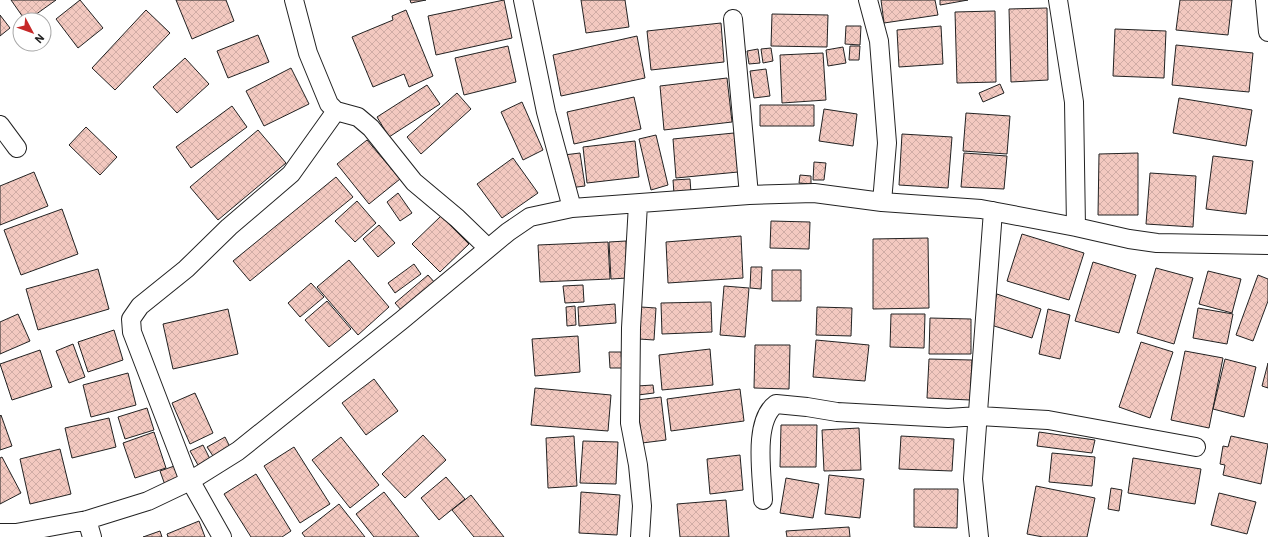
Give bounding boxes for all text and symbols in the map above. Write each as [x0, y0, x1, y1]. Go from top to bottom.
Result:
north arrow [12, 12, 52, 52]
text: N [32, 31, 47, 46]

